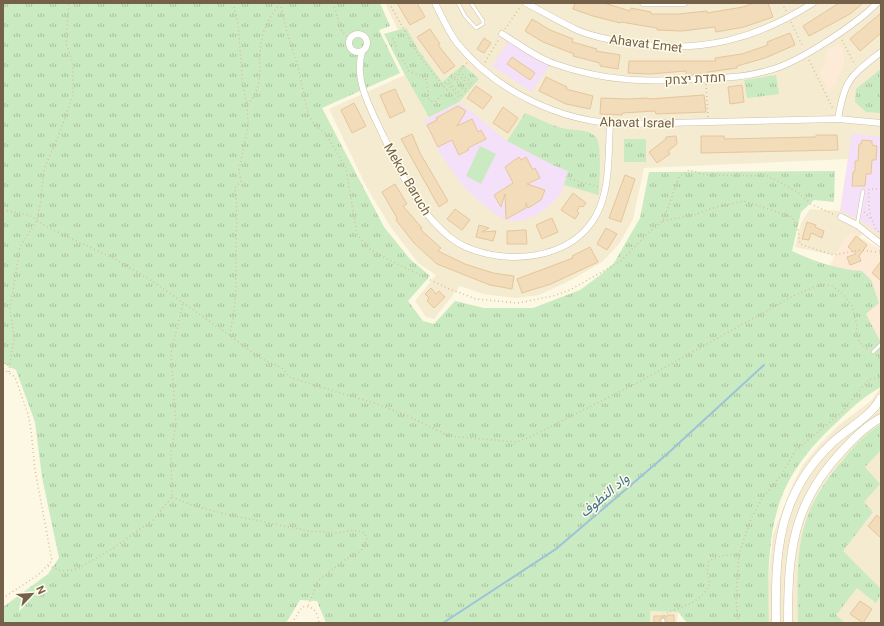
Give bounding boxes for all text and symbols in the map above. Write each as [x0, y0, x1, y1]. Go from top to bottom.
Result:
street label: Ahavat Emet [609, 32, 683, 55]
street label: חמדת יצחק [664, 69, 726, 88]
street label: Ahavat Israel [599, 114, 675, 131]
street label: Mekor Baruch [381, 141, 434, 218]
water label: واد النطوف [576, 469, 633, 521]
north arrow [12, 574, 52, 614]
text: N [33, 584, 48, 596]

